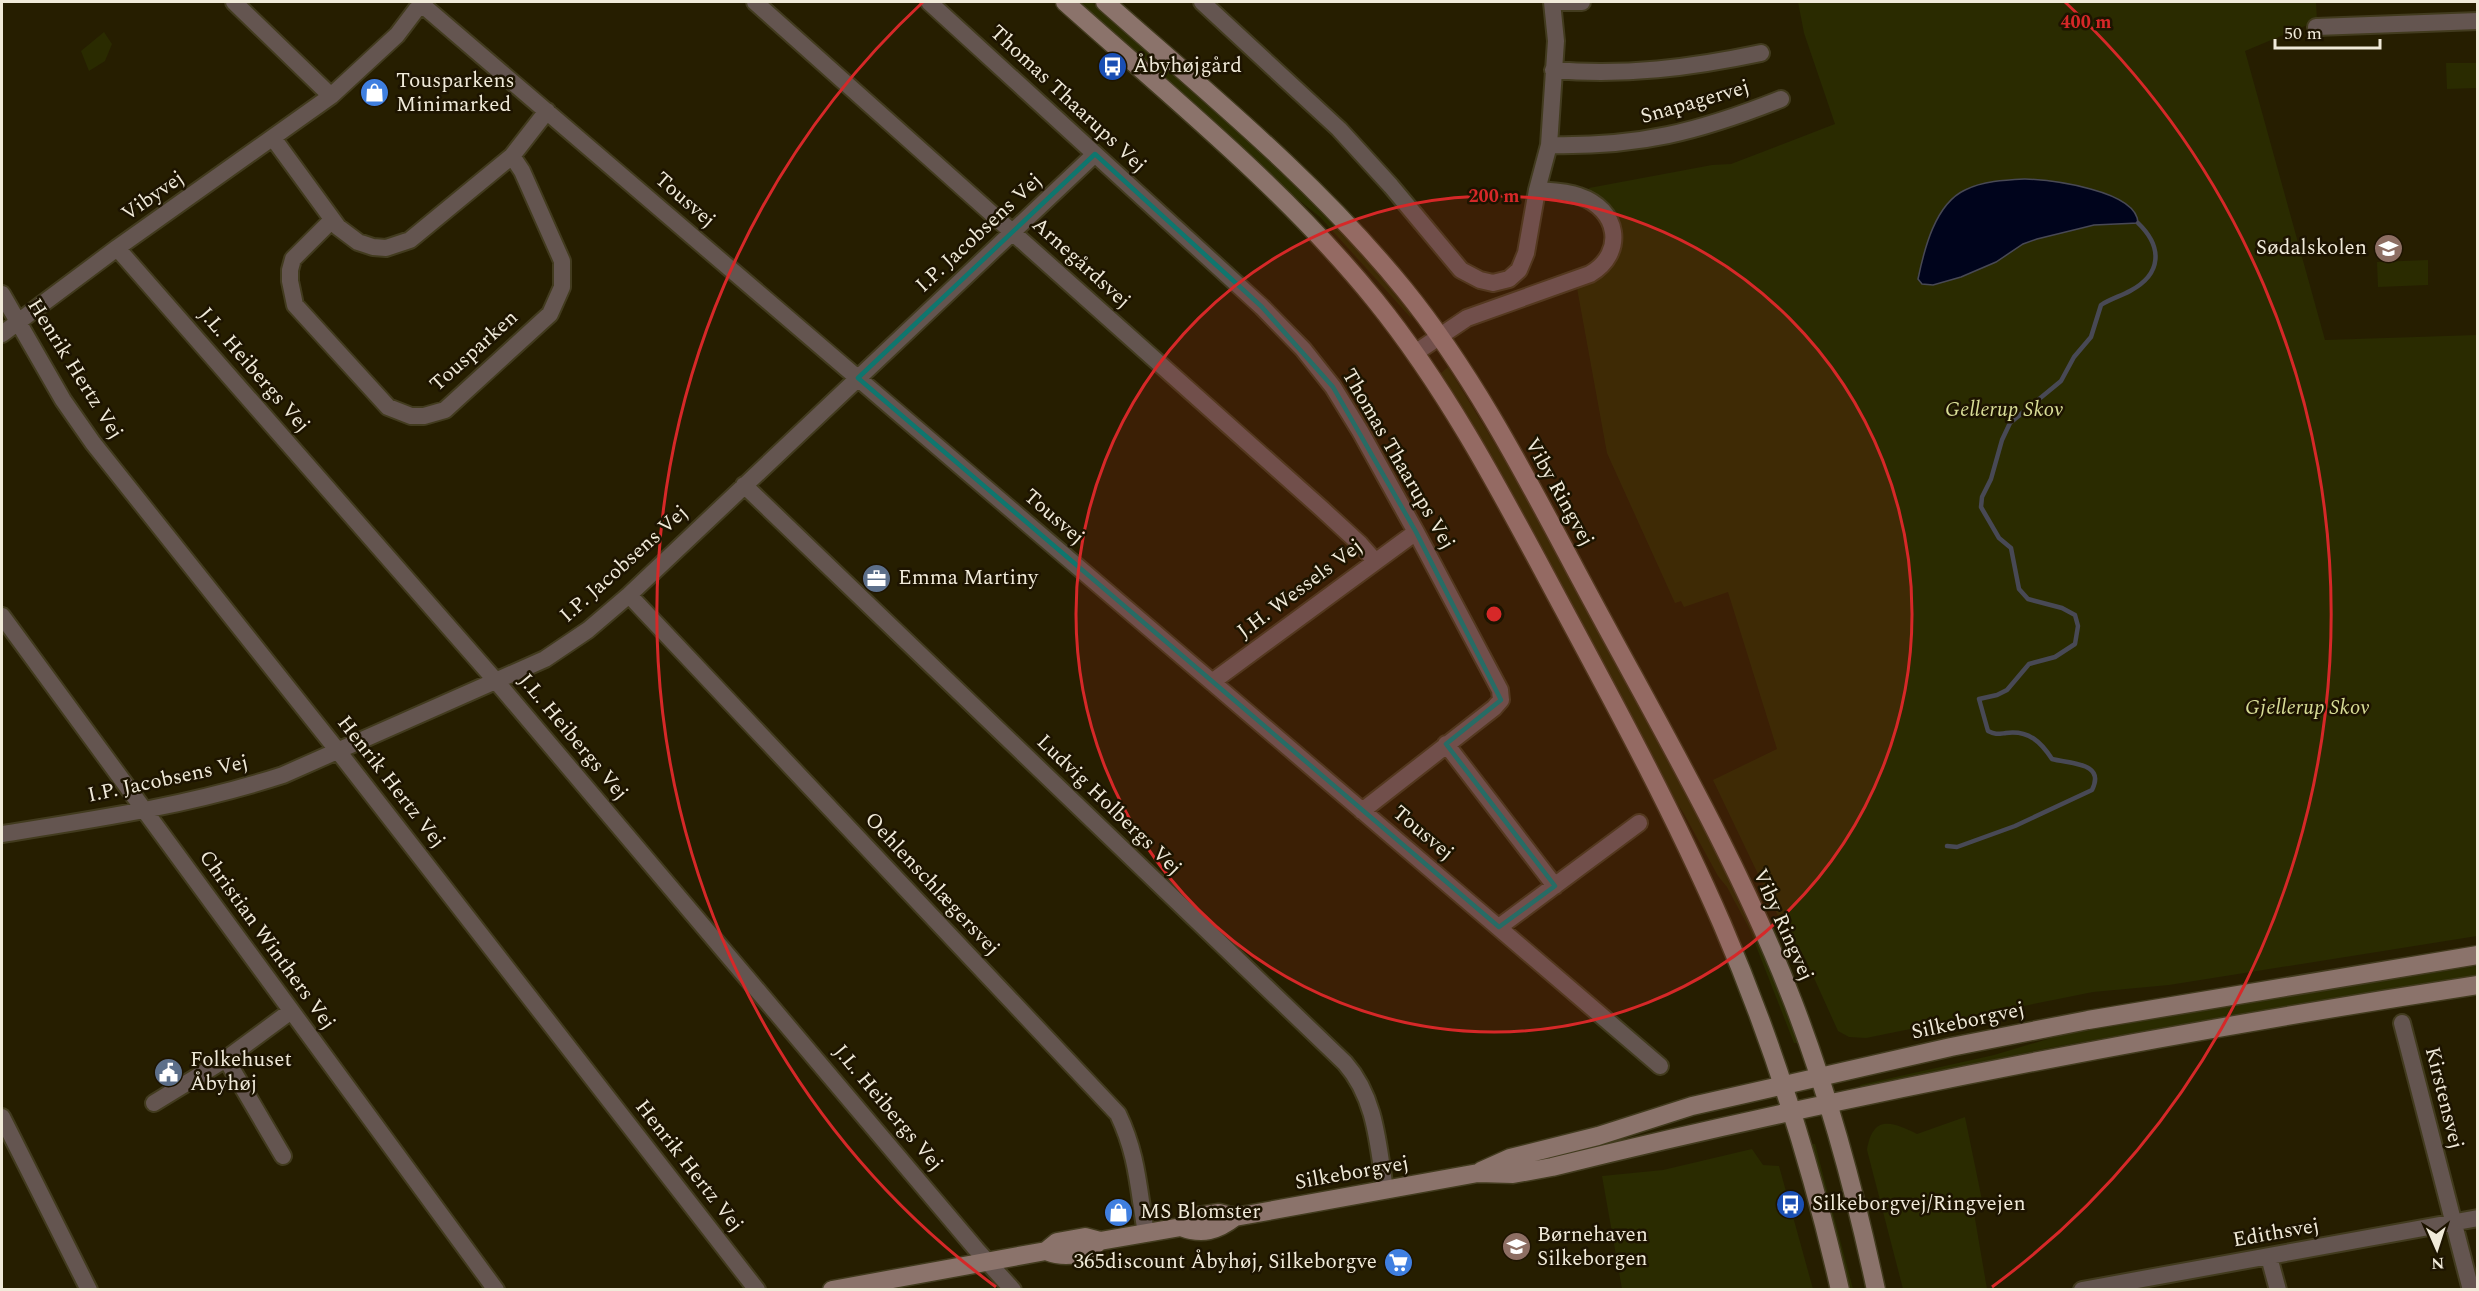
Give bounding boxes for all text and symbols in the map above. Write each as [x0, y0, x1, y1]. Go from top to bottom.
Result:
text: 400 m [2060, 9, 2112, 36]
scale bar [2275, 12, 2380, 50]
street label: Thomas Thaarups Vej [982, 18, 1154, 180]
text: 50 m [2284, 20, 2322, 47]
bus stop icon: Åbyhøjgård [1096, 50, 1128, 82]
place label: Åbyhøjgård [1133, 50, 1242, 82]
place label: Tousparkens Minimarked [396, 65, 515, 121]
street label: Snapagervej [1637, 71, 1753, 133]
shop icon: Tousparkens Minimarked [359, 77, 391, 109]
street label: Vibyvej [115, 163, 191, 229]
street label: Tousvej [647, 164, 723, 236]
street label: I.P. Jacobsens Vej [908, 166, 1050, 300]
text: 200 m [1468, 183, 1520, 210]
street label: Arnegårdsvej [1024, 210, 1138, 316]
place label: Sødalskolen [2256, 232, 2367, 264]
school or university icon: Sødalskolen [2372, 232, 2404, 264]
street label: Henrik Hertz Vej [19, 292, 131, 446]
street label: J.L. Heibergs Vej [190, 300, 318, 440]
street label: Tousparken [423, 302, 525, 400]
street label: Thomas Thaarups Vej [1333, 362, 1463, 556]
park label: Gellerup Skov [1945, 394, 2064, 426]
street label: Viby Ringvej [1516, 432, 1602, 552]
street label: Tousvej [1016, 481, 1092, 553]
street label: I.P. Jacobsens Vej [553, 497, 695, 631]
street label: J.H. Wessels Vej [1230, 531, 1370, 647]
office icon: Emma Martiny [861, 562, 893, 594]
place label: Emma Martiny [898, 562, 1039, 594]
centre of rings [1484, 604, 1504, 624]
street label: J.L. Heibergs Vej [510, 666, 636, 808]
park label: Gjellerup Skov [2245, 692, 2370, 724]
street label: Henrik Hertz Vej [329, 709, 453, 855]
street label: Ludvig Holbergs Vej [1029, 727, 1189, 883]
street label: I.P. Jacobsens Vej [85, 746, 251, 812]
street label: Tousvej [1385, 798, 1461, 868]
street label: Oehlenschlægersvej [857, 805, 1007, 963]
street label: Christian Winthers Vej [191, 843, 343, 1037]
street label: Viby Ringvej [1744, 864, 1822, 986]
street label: Silkeborgvej [1908, 993, 2028, 1049]
street label: J.L. Heibergs Vej [825, 1037, 951, 1179]
street label: Kirstensvej [2416, 1043, 2472, 1153]
place label: Folkehuset Åbyhøj [190, 1044, 292, 1100]
public building icon: Folkehuset Åbyhøj [153, 1056, 185, 1088]
street label: Henrik Hertz Vej [627, 1093, 751, 1239]
street label: Silkeborgvej [1292, 1147, 1412, 1199]
bus stop icon: Silkeborgvej/Ringvejen [1775, 1188, 1807, 1220]
place label: Silkeborgvej/Ringvejen [1812, 1188, 2026, 1220]
shop icon: MS Blomster [1103, 1196, 1135, 1228]
place label: MS Blomster [1140, 1196, 1261, 1228]
street label: Edithsvej [2230, 1210, 2322, 1256]
place label: Børnehaven Silkeborgen [1537, 1219, 1648, 1275]
north arrow [2407, 1219, 2467, 1279]
school or university icon: Børnehaven Silkeborgen [1500, 1231, 1532, 1263]
place label: 365discount Åbyhøj, Silkeborgve [1074, 1246, 1377, 1278]
supermarket icon: 365discount Åbyhøj, Silkeborgve [1382, 1246, 1414, 1278]
text: N [2431, 1251, 2445, 1275]

